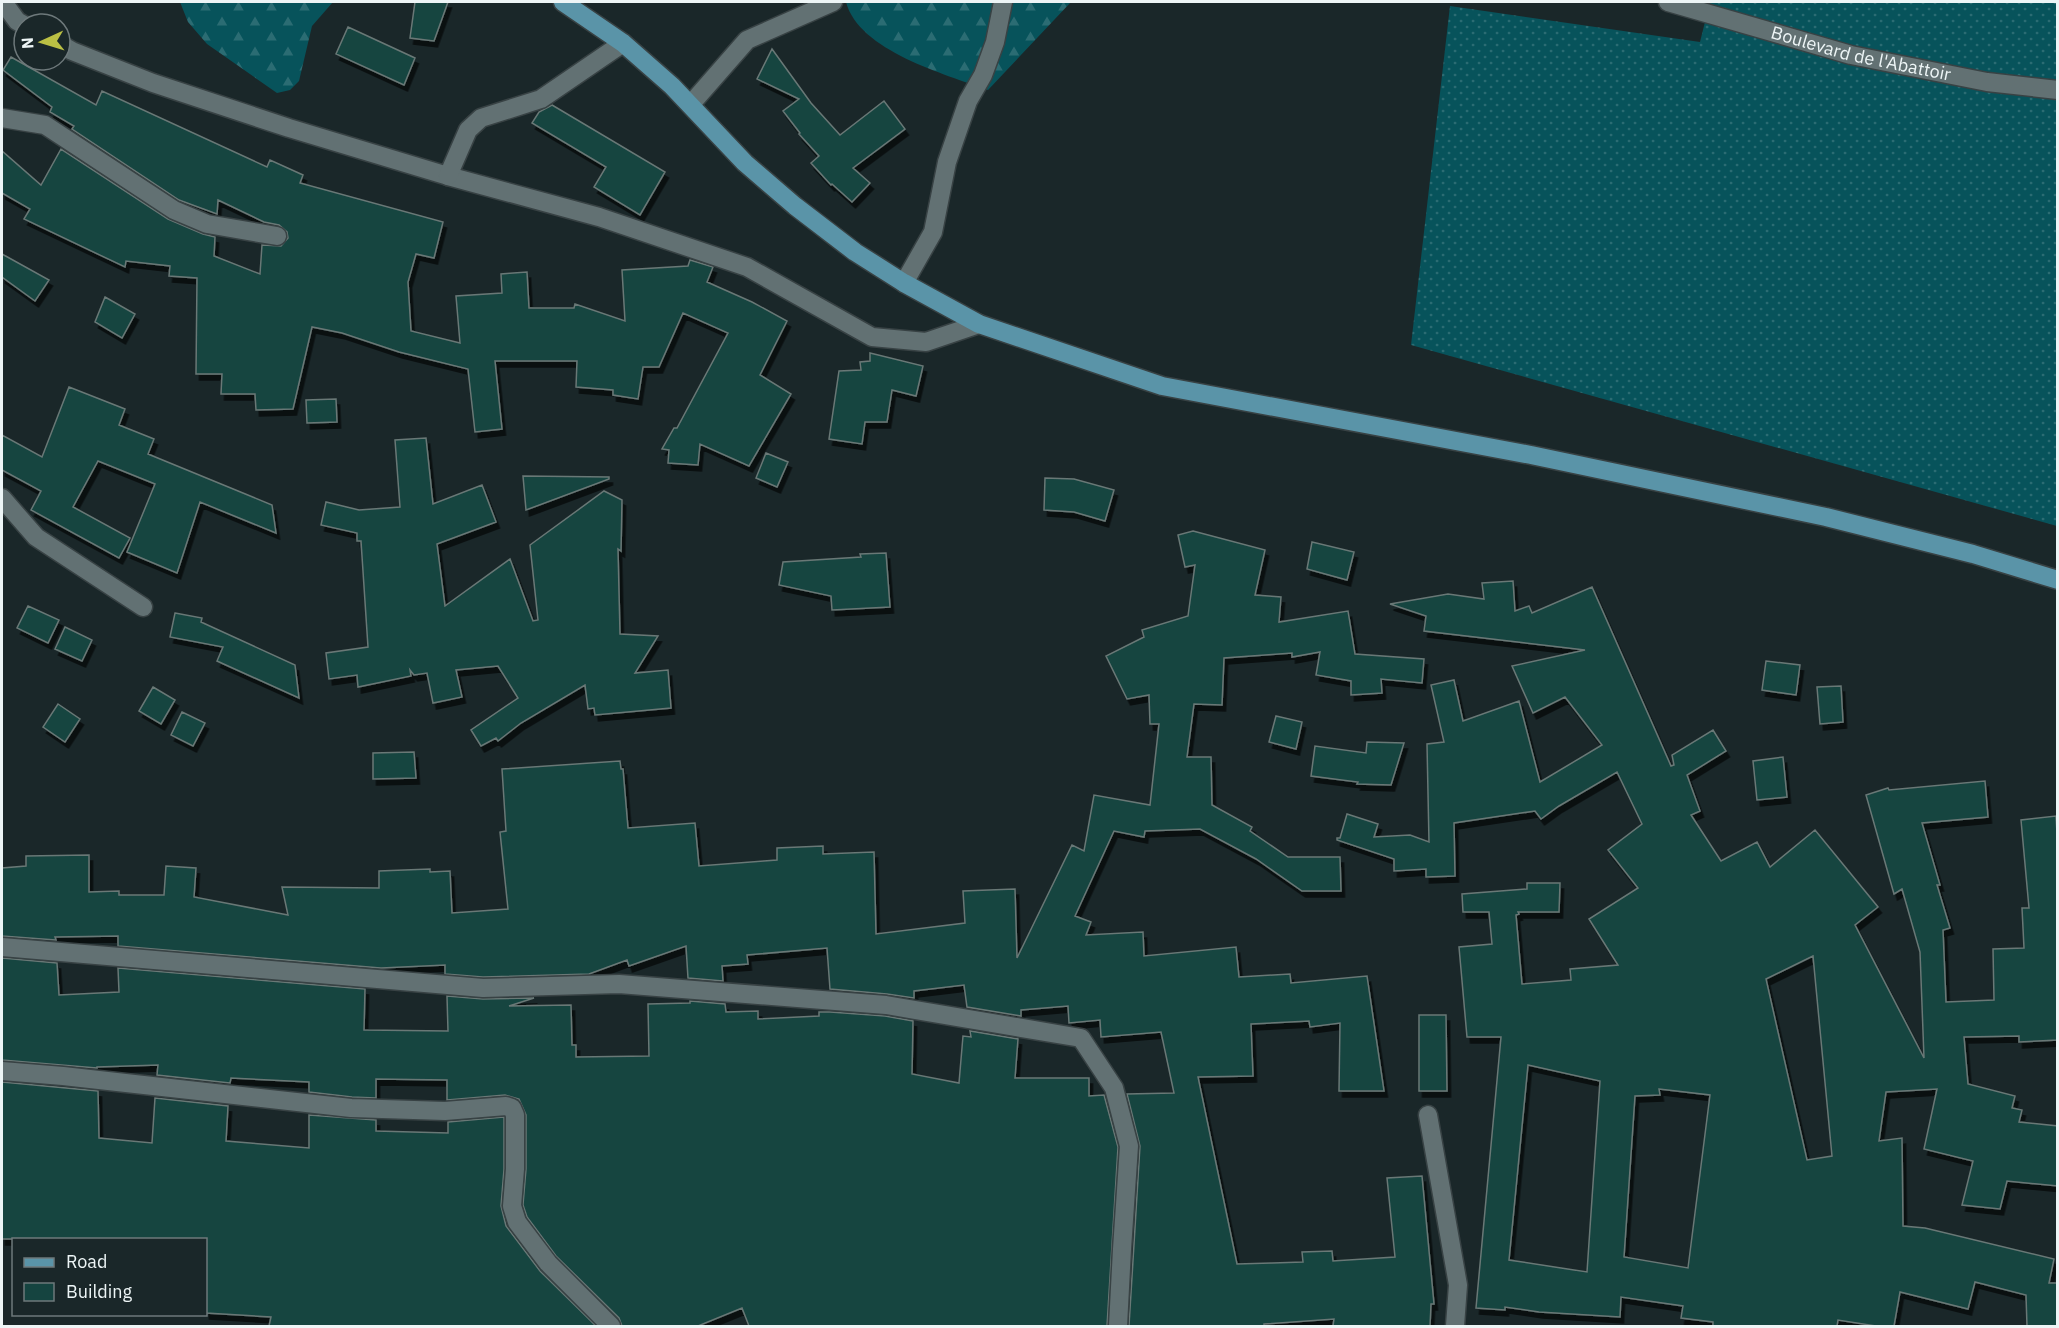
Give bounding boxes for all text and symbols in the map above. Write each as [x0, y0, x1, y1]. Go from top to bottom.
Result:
north arrow [12, 12, 72, 72]
street label: Boulevard de l'Abattoir [1768, 20, 1953, 86]
text: N [17, 37, 37, 50]
legend [12, 1238, 207, 1316]
text: Road [66, 1250, 107, 1273]
text: Building [66, 1280, 133, 1303]

